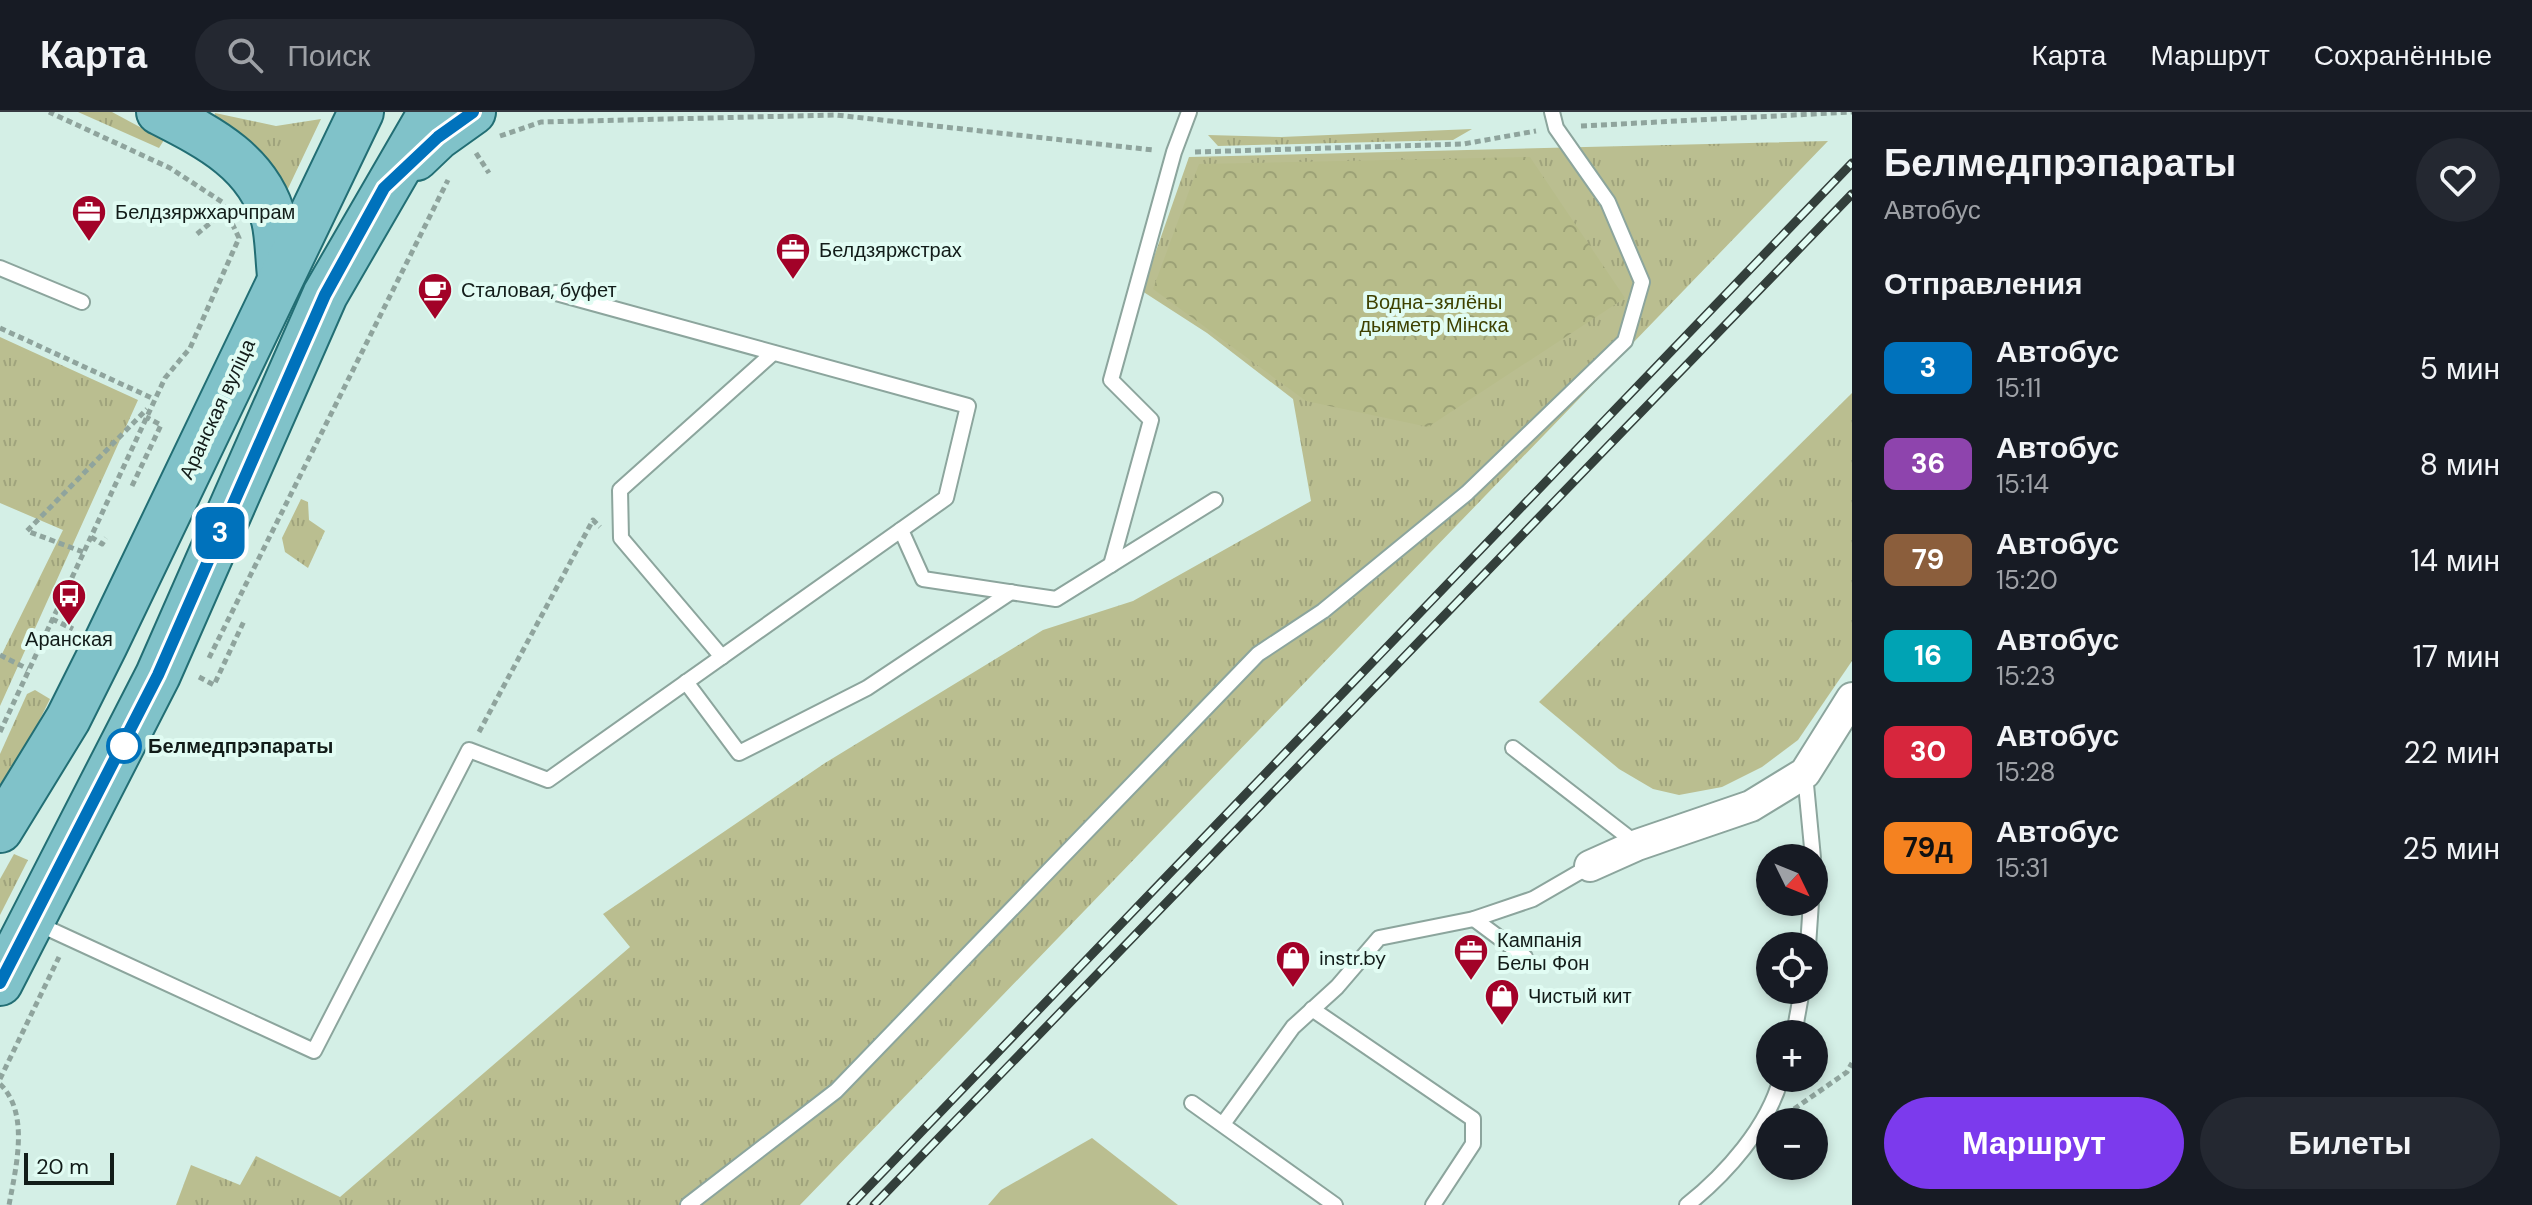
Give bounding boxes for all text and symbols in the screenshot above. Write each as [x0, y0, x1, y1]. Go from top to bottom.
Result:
search box [195, 19, 755, 91]
text: Карта [40, 30, 147, 80]
icon: search [223, 33, 267, 77]
text: Поиск [287, 36, 370, 75]
text: Карта [2031, 37, 2106, 74]
text: Маршрут [2150, 37, 2270, 74]
text: Сохранённые [2314, 37, 2492, 74]
text: Белмедпрэпараты [1884, 138, 2236, 188]
button: heart [2416, 138, 2500, 222]
office icon: Белдзяржхарчпрам [70, 193, 108, 243]
text: Автобус [1884, 193, 1981, 227]
place label: Белдзяржхарчпрам [115, 199, 295, 225]
office icon: Белдзяржстрах [774, 231, 812, 281]
place label: Белдзяржстрах [819, 237, 962, 263]
text: Отправления [1884, 264, 2083, 303]
cafe icon: Сталовая, буфет [416, 271, 454, 321]
place label: Сталовая, буфет [461, 277, 617, 303]
park label: Водна-зялёны дыяметр Мінска [1359, 289, 1509, 338]
text: Автобус [1996, 332, 2119, 371]
street label: Аранская вуліца [173, 334, 261, 483]
text: 3 [1920, 349, 1936, 386]
text: 5 мин [2420, 349, 2500, 388]
text: 15:11 [1996, 371, 2041, 405]
text: Автобус [1996, 428, 2119, 467]
text: 36 [1911, 445, 1945, 482]
text: 8 мин [2420, 445, 2500, 484]
text: 15:14 [1996, 467, 2049, 501]
line badge: 3 [194, 507, 246, 559]
text: 3 [212, 514, 228, 551]
text: Автобус [1996, 524, 2119, 563]
text: 79 [1912, 541, 1944, 578]
text: 14 мин [2410, 541, 2500, 580]
text: 15:20 [1996, 563, 2058, 597]
bus stop icon: Аранская [50, 577, 88, 627]
text: Автобус [1996, 620, 2119, 659]
place label: Аранская [25, 626, 113, 652]
text: 16 [1914, 637, 1942, 674]
text: 17 мин [2413, 637, 2500, 676]
text: 15:23 [1996, 659, 2056, 693]
text: Автобус [1996, 716, 2119, 755]
marker: Белмедпрэпараты [107, 729, 141, 763]
place label: Белмедпрэпараты [148, 733, 333, 759]
text: 30 [1910, 733, 1946, 770]
text: 22 мин [2404, 733, 2500, 772]
text: 15:28 [1996, 755, 2056, 789]
text: Автобус [1996, 812, 2119, 851]
text: 79д [1903, 829, 1953, 866]
text: 25 мин [2402, 829, 2500, 868]
north arrow [1756, 844, 1828, 916]
map controls [1756, 844, 1828, 1180]
text: 15:31 [1996, 851, 2048, 885]
place label: Кампанія Белы Фон [1497, 927, 1589, 976]
office icon: Кампанія Белы Фон [1452, 932, 1490, 982]
button: locate [1756, 932, 1828, 1004]
shop icon: instr.by [1274, 939, 1312, 989]
place label: instr.by [1319, 945, 1386, 971]
shop icon: Чистый кит [1483, 977, 1521, 1027]
place label: Чистый кит [1528, 983, 1632, 1009]
button: + [1756, 1020, 1828, 1092]
button: Маршрут [1884, 1097, 2184, 1189]
button: Билеты [2200, 1097, 2500, 1189]
button: − [1756, 1108, 1828, 1180]
scale bar [24, 1149, 114, 1185]
text: 20 m [36, 1152, 89, 1181]

